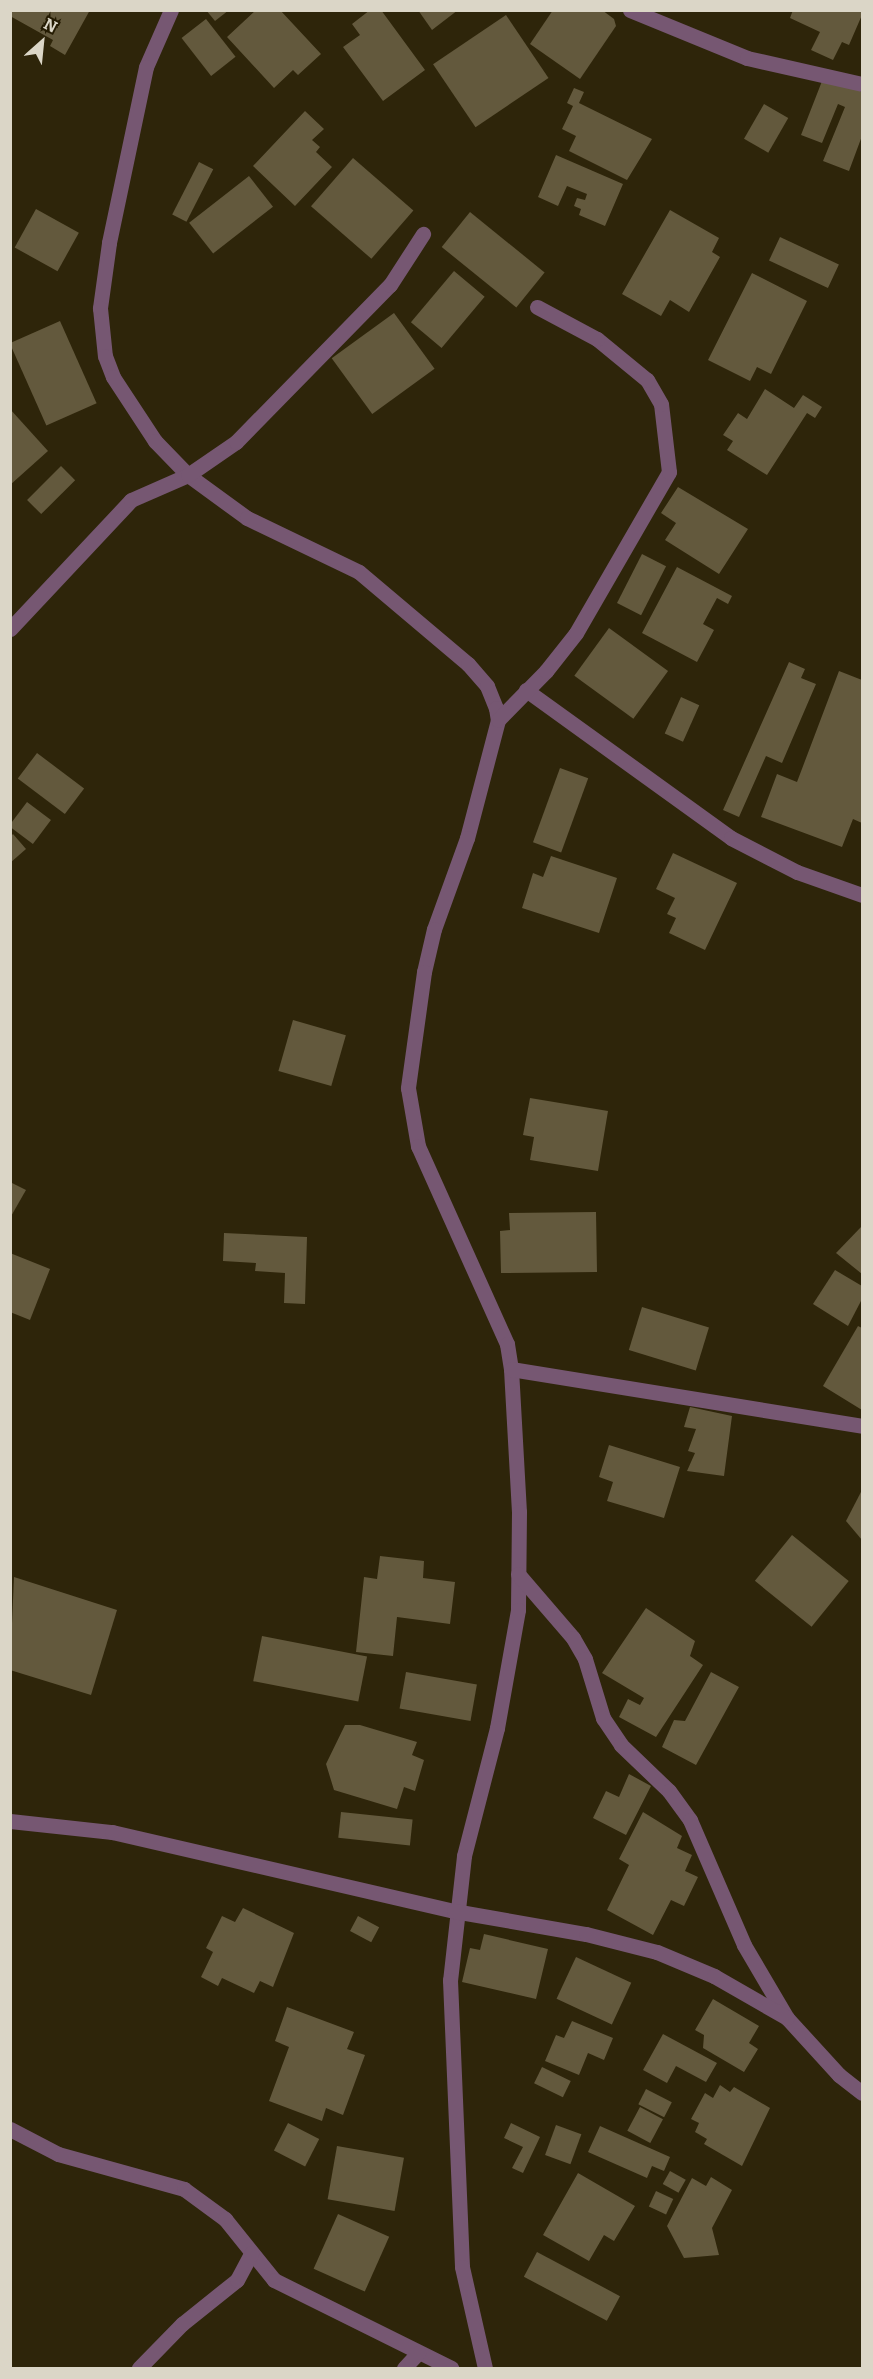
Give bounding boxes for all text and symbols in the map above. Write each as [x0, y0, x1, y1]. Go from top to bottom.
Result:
north arrow [12, 12, 72, 72]
text: N [41, 14, 60, 37]

